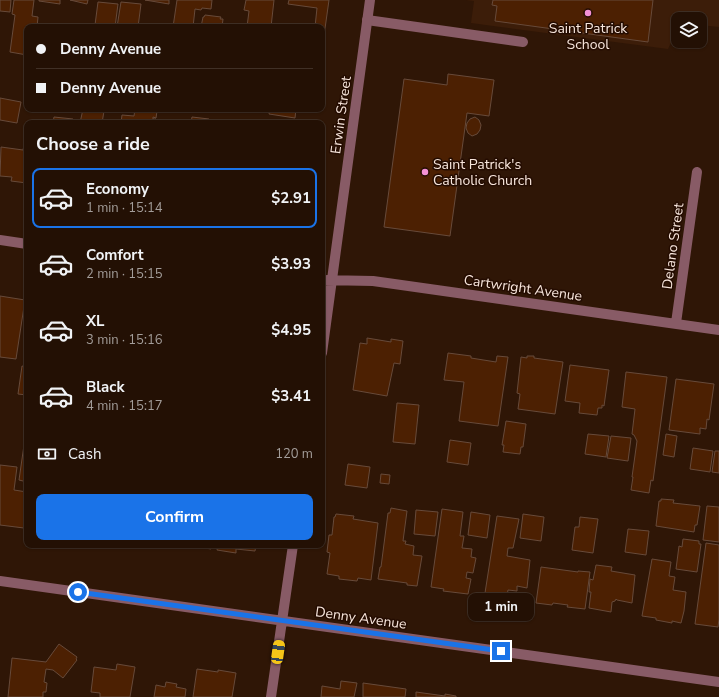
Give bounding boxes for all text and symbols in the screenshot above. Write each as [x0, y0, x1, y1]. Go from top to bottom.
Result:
marker: Saint Patrick School [583, 8, 593, 18]
map controls [671, 12, 707, 48]
button: layers [671, 12, 707, 48]
place label: Saint Patrick School [549, 19, 628, 54]
text: Denny Avenue [60, 39, 161, 59]
street label: Erwin Street [326, 75, 356, 155]
text: Denny Avenue [60, 78, 161, 98]
text: Choose a ride [36, 132, 150, 156]
place label: Saint Patrick's Catholic Church [433, 155, 532, 190]
marker: Saint Patrick's Catholic Church [420, 167, 430, 177]
text: Economy [86, 179, 149, 199]
icon: car [38, 180, 74, 216]
text: $2.91 [271, 188, 311, 208]
text: 1 min · 15:14 [86, 199, 162, 217]
street label: Delano Street [658, 202, 688, 290]
text: Comfort [86, 245, 143, 265]
icon: car [38, 246, 74, 282]
text: $3.93 [271, 254, 311, 274]
text: 2 min · 15:15 [86, 265, 162, 283]
street label: Cartwright Avenue [463, 270, 583, 306]
text: XL [86, 311, 105, 331]
icon: car [38, 312, 74, 348]
text: $4.95 [271, 320, 311, 340]
text: 3 min · 15:16 [86, 331, 162, 349]
text: Black [86, 377, 124, 397]
icon: car [38, 378, 74, 414]
text: $3.41 [271, 386, 311, 406]
text: 4 min · 15:17 [86, 397, 162, 415]
icon: cash [36, 443, 58, 465]
text: Cash [68, 444, 102, 464]
text: 120 m [275, 445, 313, 463]
button: Confirm [36, 494, 313, 540]
route start [69, 583, 87, 601]
callout: 1 min [468, 593, 534, 621]
text: 1 min [484, 598, 518, 616]
street label: Denny Avenue [314, 602, 408, 634]
car [270, 639, 286, 665]
route end [492, 642, 510, 660]

